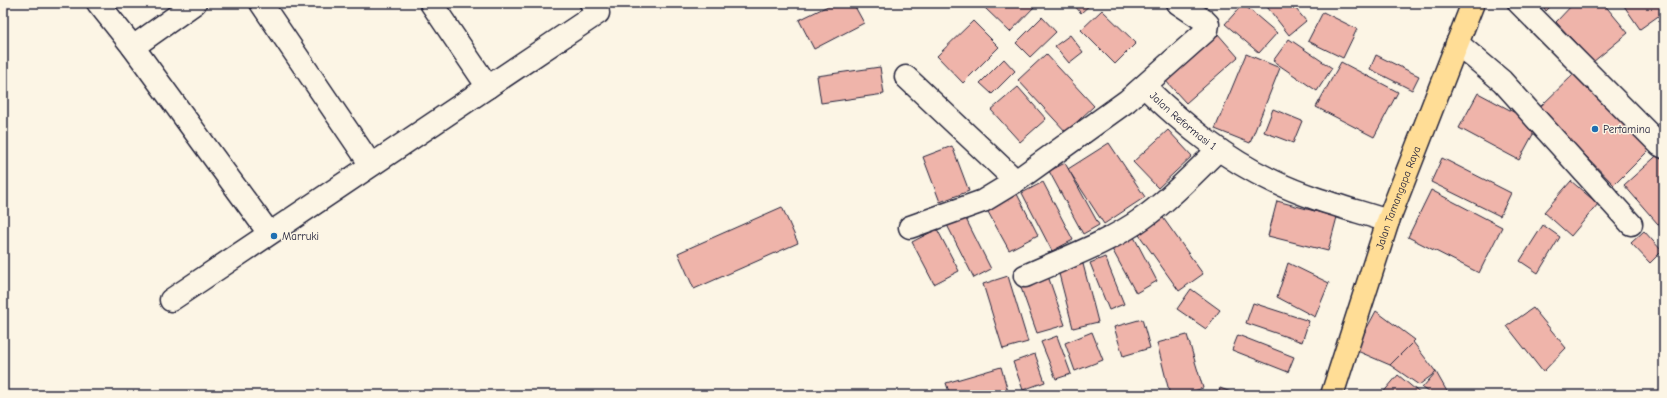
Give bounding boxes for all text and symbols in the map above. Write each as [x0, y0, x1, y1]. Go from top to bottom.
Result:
street label: Jalan Reformasi 1 [1147, 89, 1219, 152]
place label: Pertamina [1603, 123, 1650, 136]
marker: Pertamina [1590, 124, 1600, 134]
street label: Jalan Tamangapa Raya [1373, 144, 1423, 251]
place label: Marruki [282, 230, 319, 243]
marker: Marruki [269, 231, 279, 241]

